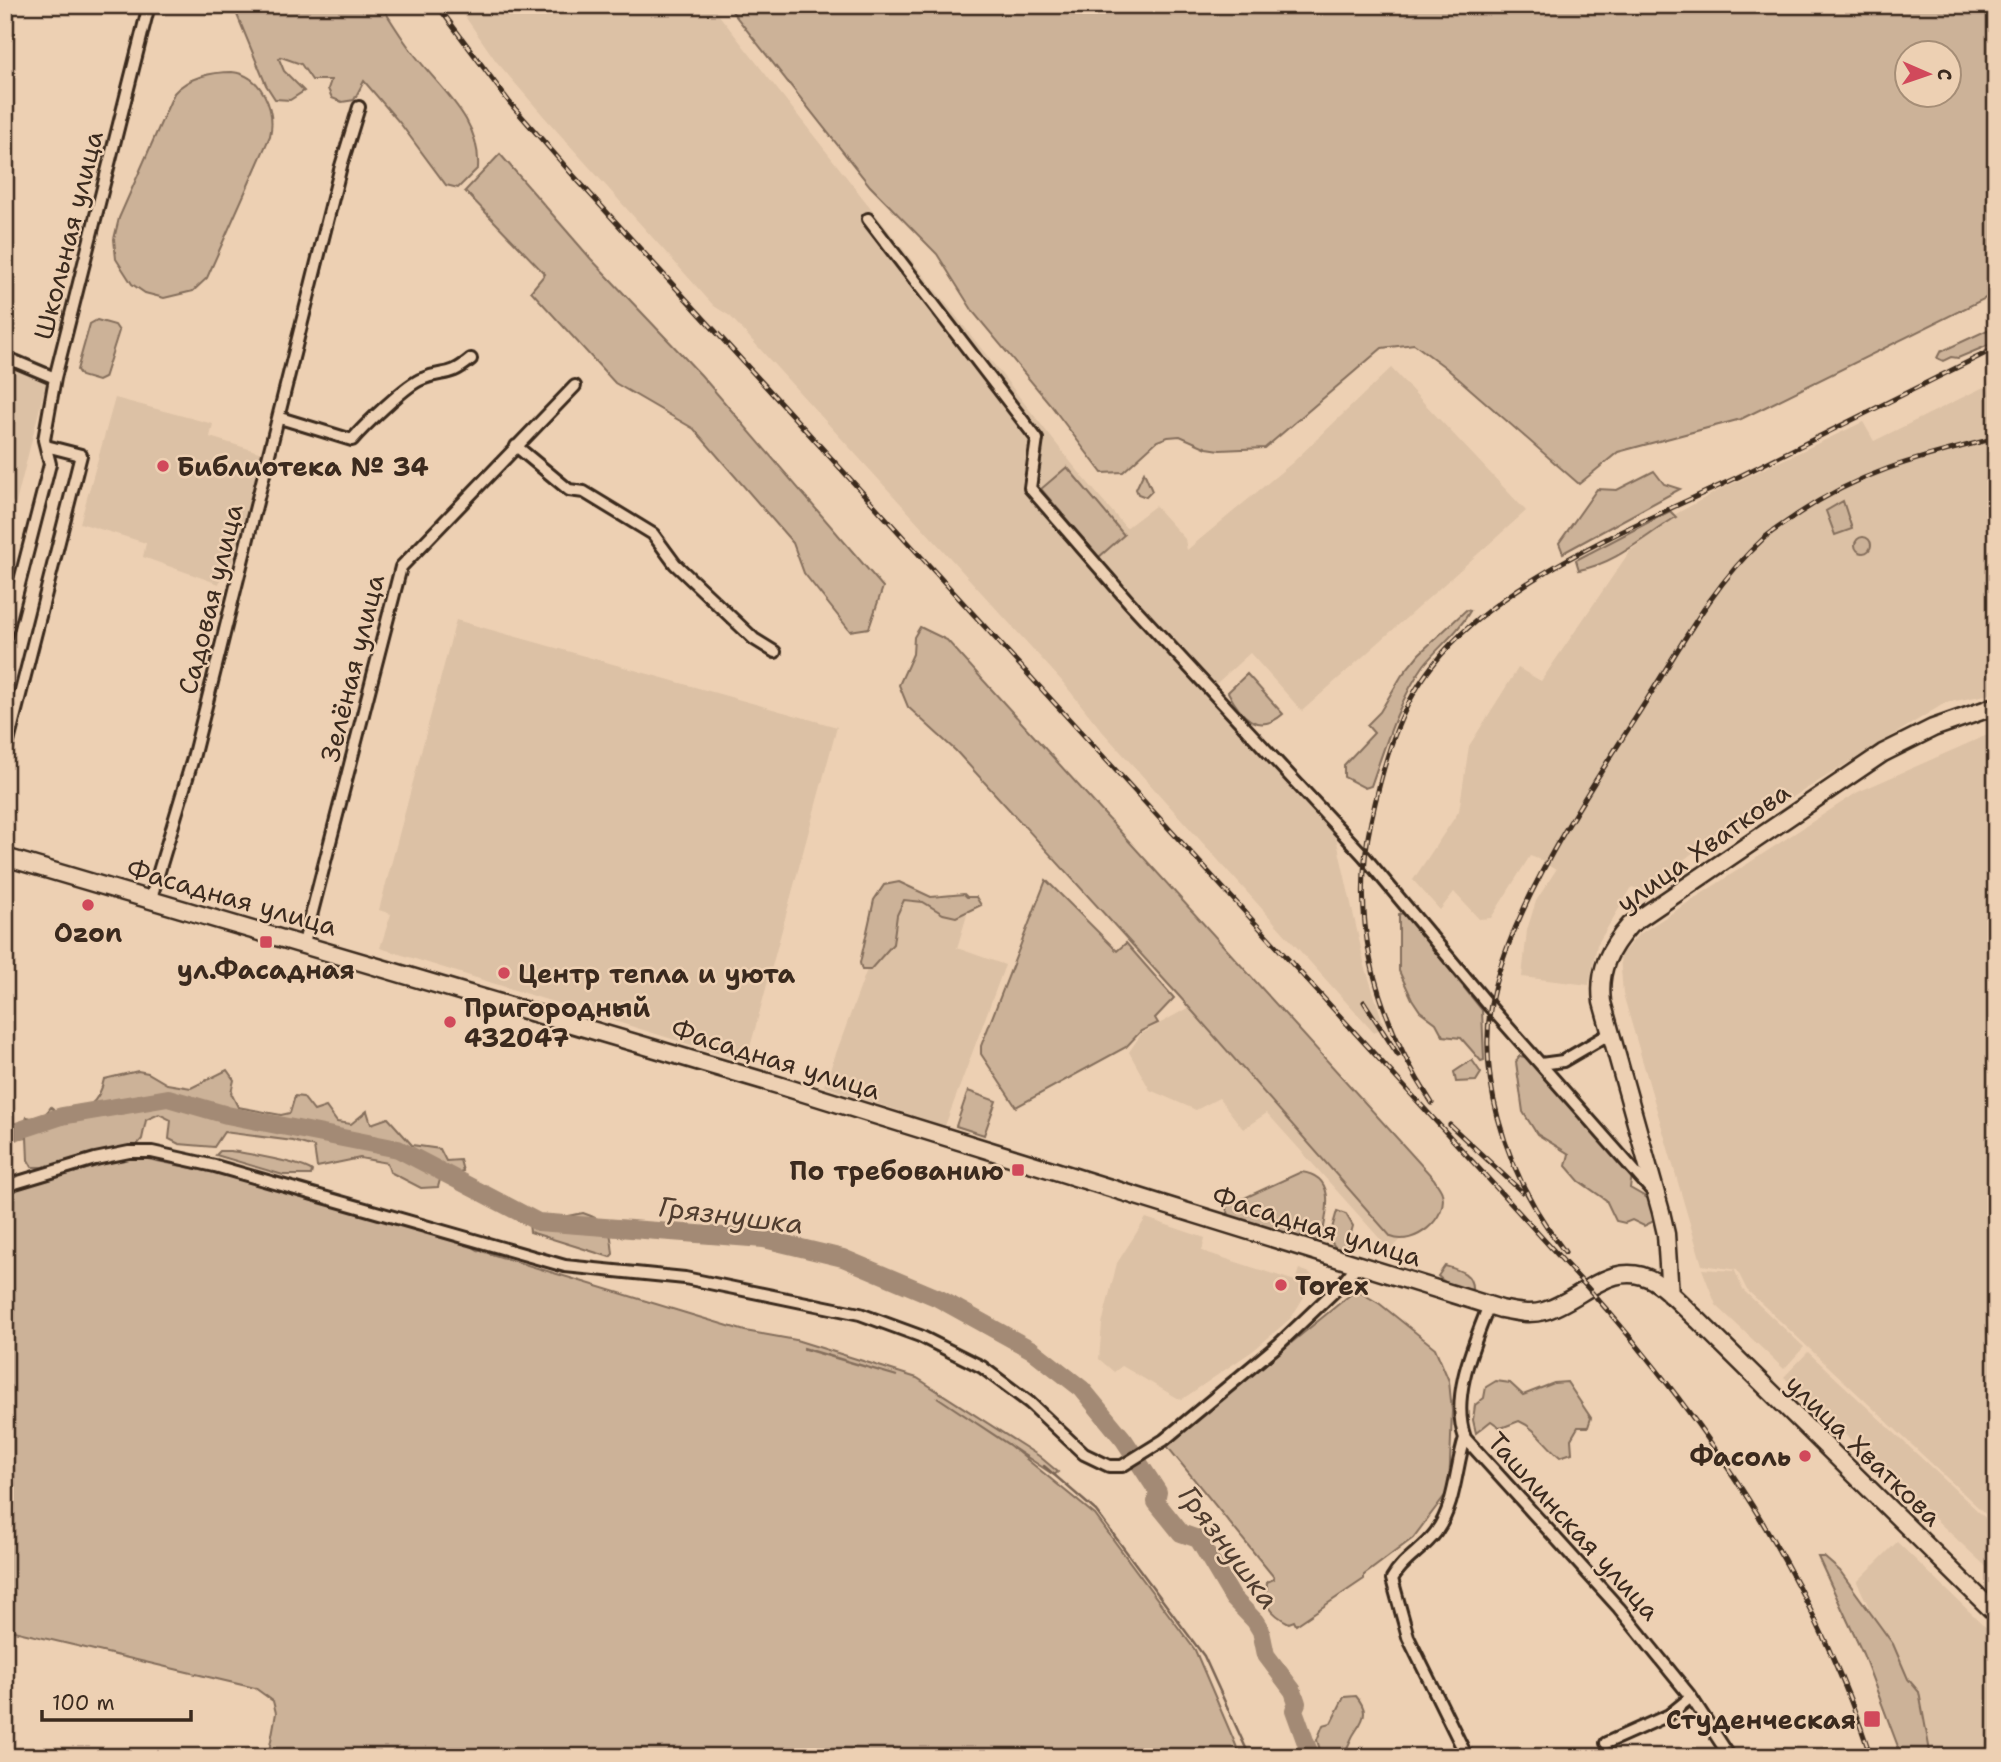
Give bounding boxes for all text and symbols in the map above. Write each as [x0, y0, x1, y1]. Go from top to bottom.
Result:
north arrow [1892, 38, 1962, 108]
text: С [1932, 68, 1957, 81]
street label: Школьная улица [25, 127, 111, 343]
place label: Библиотека № 34 [177, 449, 429, 484]
marker: Библиотека № 34 [155, 458, 171, 474]
street label: Садовая улица [169, 500, 251, 698]
street label: Зелёная улица [312, 571, 392, 765]
street label: улица Хваткова [1609, 774, 1797, 920]
street label: Фасадная улица [123, 850, 341, 944]
marker: Ozon [80, 897, 96, 913]
place label: Ozon [54, 915, 122, 950]
marker: ул.Фасадная [258, 934, 274, 950]
place label: ул.Фасадная [177, 952, 355, 987]
place label: Центр тепла и уюта [518, 956, 795, 991]
marker: Центр тепла и уюта [496, 965, 512, 981]
place label: Пригородный 432047 [464, 990, 650, 1055]
street label: Фасадная улица [667, 1011, 885, 1107]
marker: Пригородный 432047 [442, 1014, 458, 1030]
place label: По требованию [790, 1153, 1004, 1188]
marker: По требованию [1010, 1162, 1026, 1178]
street label: Фасадная улица [1208, 1178, 1426, 1274]
water label: Грязнушка [656, 1187, 806, 1243]
place label: Torex [1295, 1268, 1369, 1303]
marker: Torex [1273, 1277, 1289, 1293]
street label: улица Хваткова [1778, 1366, 1950, 1534]
street label: Ташлинская улица [1480, 1424, 1668, 1628]
place label: Фасоль [1690, 1439, 1791, 1474]
marker: Фасоль [1797, 1448, 1813, 1464]
water label: Грязнушка [1170, 1477, 1288, 1617]
scale bar [42, 1678, 191, 1722]
text: 100 m [52, 1689, 115, 1717]
place label: Студенческая [1666, 1702, 1856, 1737]
marker: Студенческая [1862, 1709, 1882, 1729]

